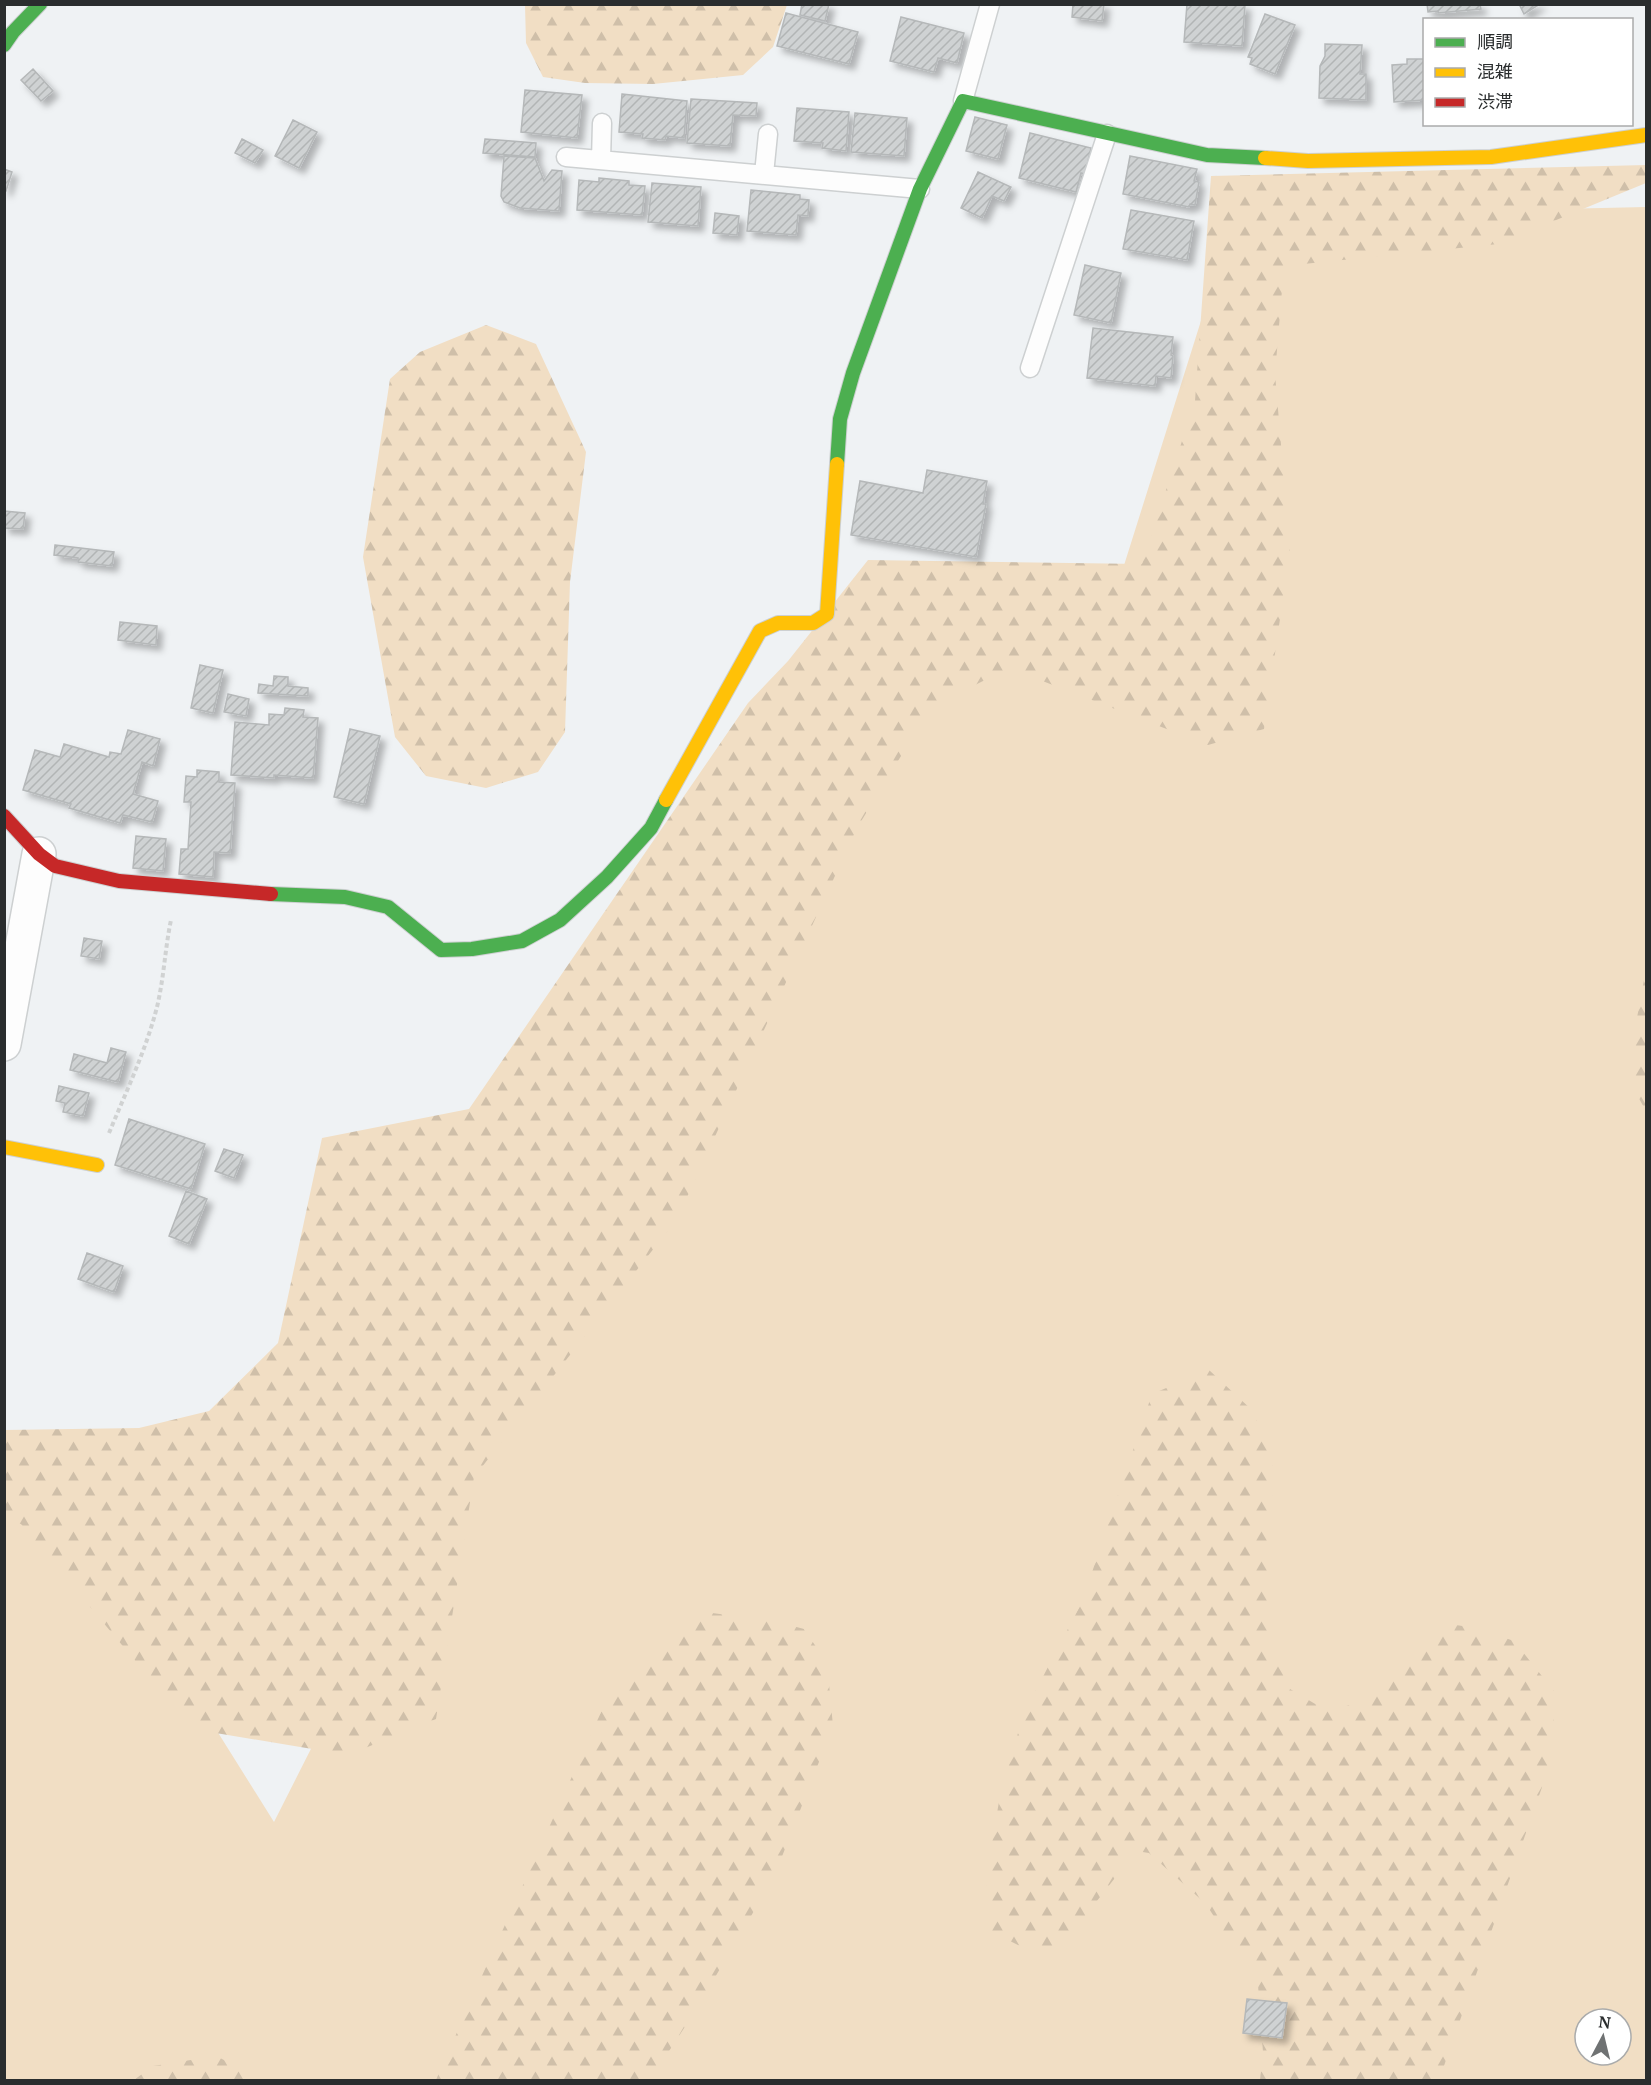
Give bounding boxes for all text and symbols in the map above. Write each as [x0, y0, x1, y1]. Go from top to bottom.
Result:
legend [1423, 18, 1633, 126]
text: 順調 [1477, 29, 1513, 53]
text: 混雑 [1477, 59, 1513, 83]
text: 渋滞 [1477, 89, 1513, 113]
north arrow [1573, 2007, 1633, 2067]
text: N [1597, 2010, 1612, 2034]

